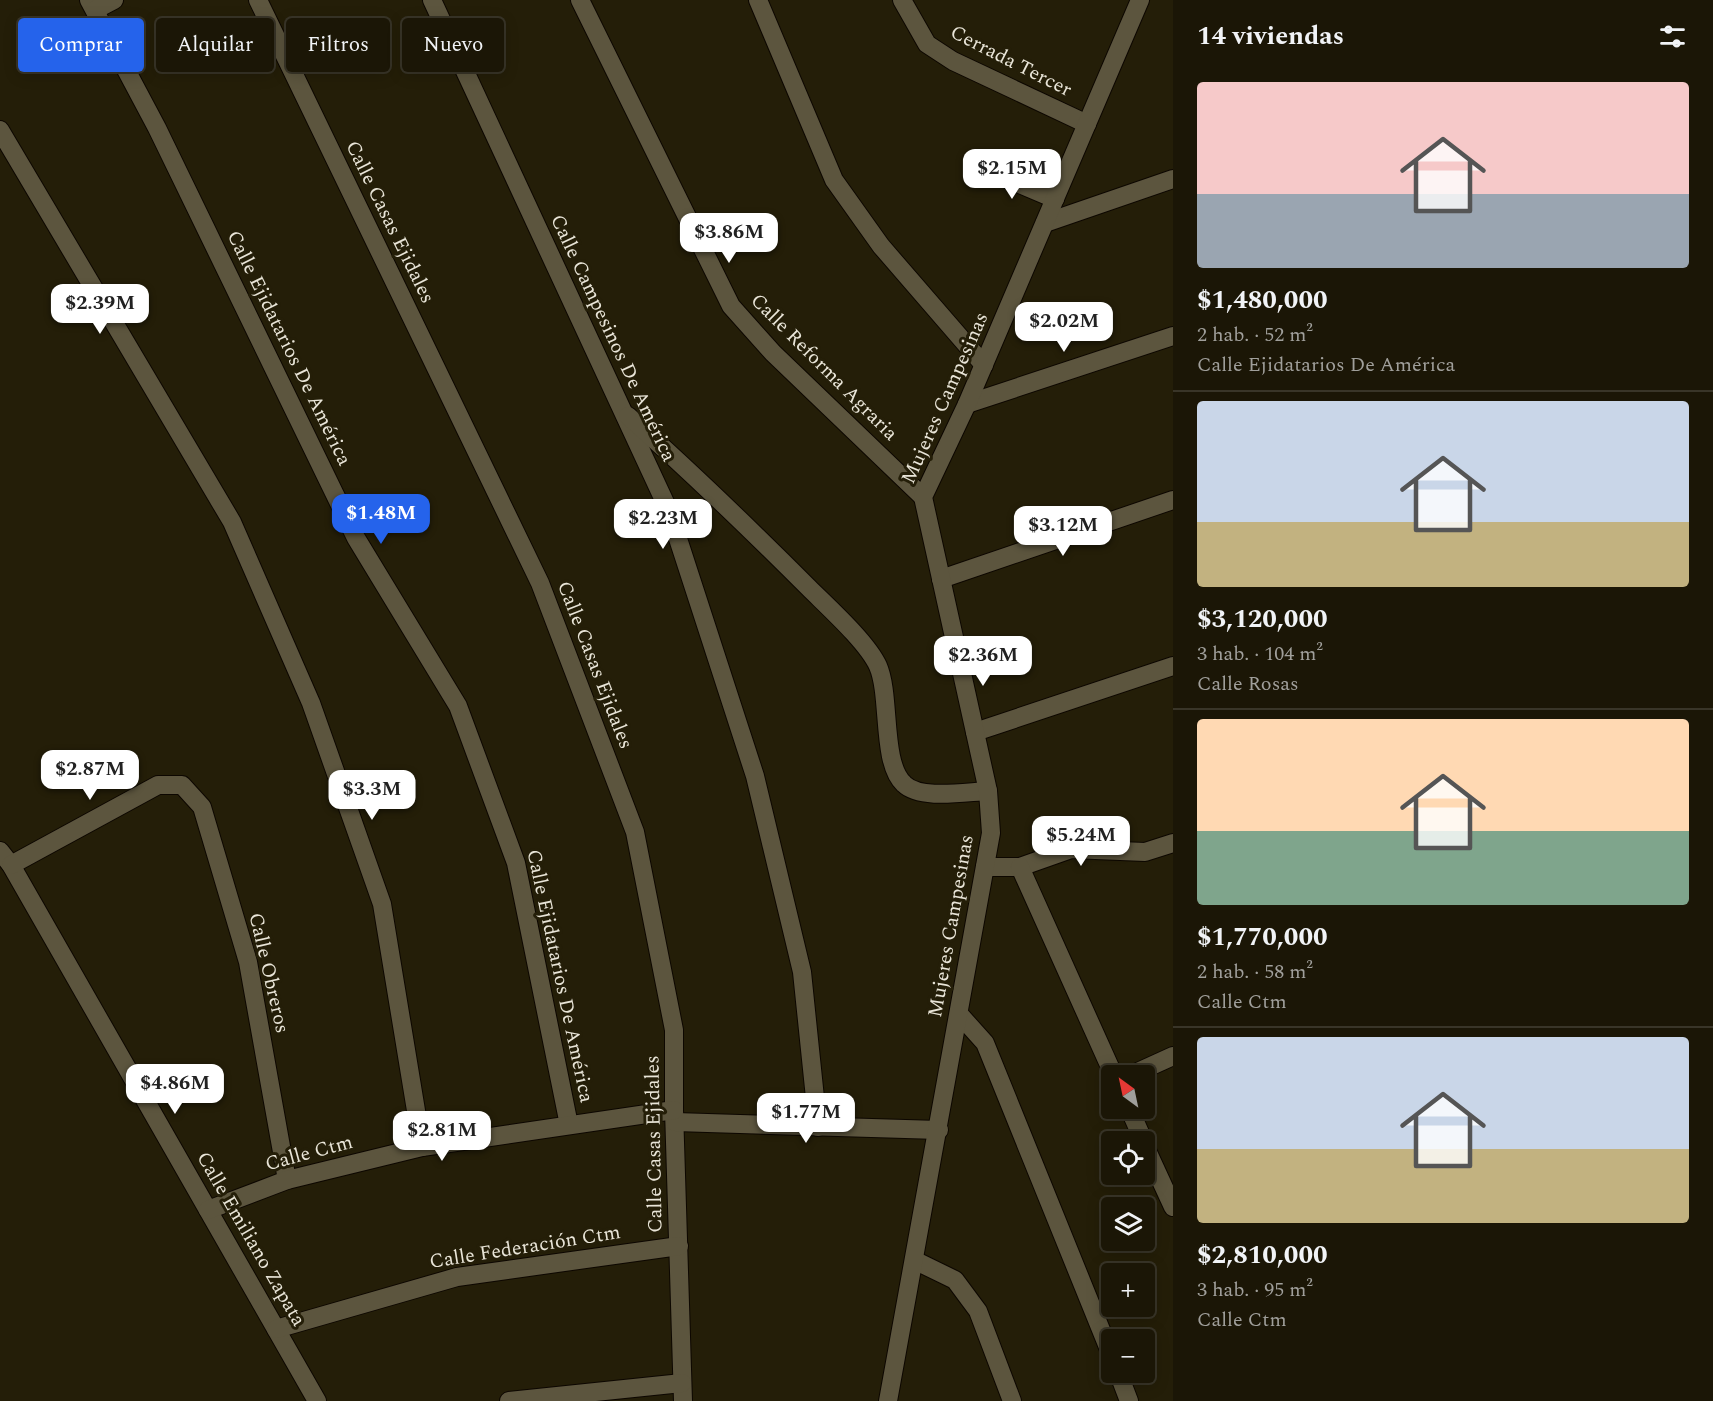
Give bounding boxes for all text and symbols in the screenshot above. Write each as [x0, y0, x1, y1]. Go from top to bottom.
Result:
text: 14 viviendas [1197, 16, 1344, 56]
street label: Cerrada Tercer [945, 17, 1077, 105]
chip: Comprar [18, 18, 144, 72]
chip: Alquilar [156, 18, 274, 72]
chip: Filtros [286, 18, 390, 72]
chip: Nuevo [402, 18, 504, 72]
icon: filters [1656, 20, 1689, 53]
icon: home [1389, 121, 1497, 229]
street label: Calle Casas Ejidales [338, 136, 442, 308]
pin: $2.15M [963, 149, 1061, 200]
text: $2.15M [977, 153, 1047, 183]
street label: Calle Campesinos De América [542, 209, 684, 467]
pin: $3.86M [680, 213, 778, 264]
text: $3.86M [694, 217, 764, 247]
street label: Calle Ejidatarios De América [219, 225, 359, 471]
text: $1,480,000 [1197, 280, 1328, 320]
pin: $2.39M [51, 284, 149, 335]
street label: Calle Reforma Agraria [743, 286, 905, 448]
text: $2.39M [65, 288, 135, 318]
pin: $2.02M [1015, 302, 1113, 353]
text: $2.02M [1029, 306, 1099, 336]
street label: Mujeres Campesinas [894, 307, 996, 489]
text: 2 hab. · 52 m² [1197, 320, 1313, 350]
text: Calle Ejidatarios De América [1197, 350, 1455, 380]
icon: home [1389, 440, 1497, 548]
pin: $1.48M [332, 494, 430, 545]
text: $1.48M [346, 498, 416, 528]
pin: $2.23M [614, 499, 712, 550]
text: $2.23M [628, 503, 698, 533]
pin: $3.12M [1014, 506, 1112, 557]
text: $3.12M [1028, 510, 1098, 540]
street label: Calle Casas Ejidales [549, 577, 641, 753]
text: $3,120,000 [1197, 599, 1328, 639]
pin: $2.36M [934, 636, 1032, 687]
text: 3 hab. · 104 m² [1197, 639, 1323, 669]
text: $2.36M [948, 640, 1018, 670]
text: Calle Rosas [1197, 669, 1299, 699]
pin: $2.87M [41, 750, 139, 801]
text: $2.87M [55, 754, 125, 784]
icon: home [1389, 758, 1497, 866]
pin: $3.3M [330, 770, 414, 821]
text: $3.3M [343, 774, 401, 804]
pin: $5.24M [1032, 816, 1130, 867]
text: $5.24M [1046, 820, 1116, 850]
street label: Mujeres Campesinas [920, 832, 982, 1020]
street label: Calle Ejidatarios De América [518, 847, 602, 1106]
street label: Calle Obreros [241, 910, 297, 1036]
text: $1,770,000 [1197, 917, 1328, 957]
text: 2 hab. · 58 m² [1197, 957, 1313, 987]
text: Calle Ctm [1197, 987, 1287, 1017]
street label: Calle Casas Ejidales [637, 1055, 671, 1233]
pin: $4.86M [126, 1064, 224, 1115]
north arrow [1101, 1065, 1155, 1119]
map controls [1101, 1065, 1155, 1383]
text: $4.86M [140, 1068, 210, 1098]
icon: home [1389, 1076, 1497, 1184]
pin: $1.77M [757, 1093, 855, 1144]
text: $1.77M [771, 1097, 841, 1127]
pin: $2.81M [393, 1111, 491, 1162]
text: $2.81M [407, 1115, 477, 1145]
street label: Calle Ctm [262, 1127, 356, 1179]
button: locate [1101, 1131, 1155, 1185]
street label: Calle Emiliano Zapata [189, 1146, 313, 1332]
button: layers [1101, 1197, 1155, 1251]
street label: Calle Federación Ctm [427, 1217, 623, 1277]
text: $2,810,000 [1197, 1235, 1328, 1275]
button: + [1101, 1263, 1155, 1317]
text: 3 hab. · 95 m² [1197, 1275, 1313, 1305]
text: Calle Ctm [1197, 1305, 1287, 1335]
button: − [1101, 1329, 1155, 1383]

